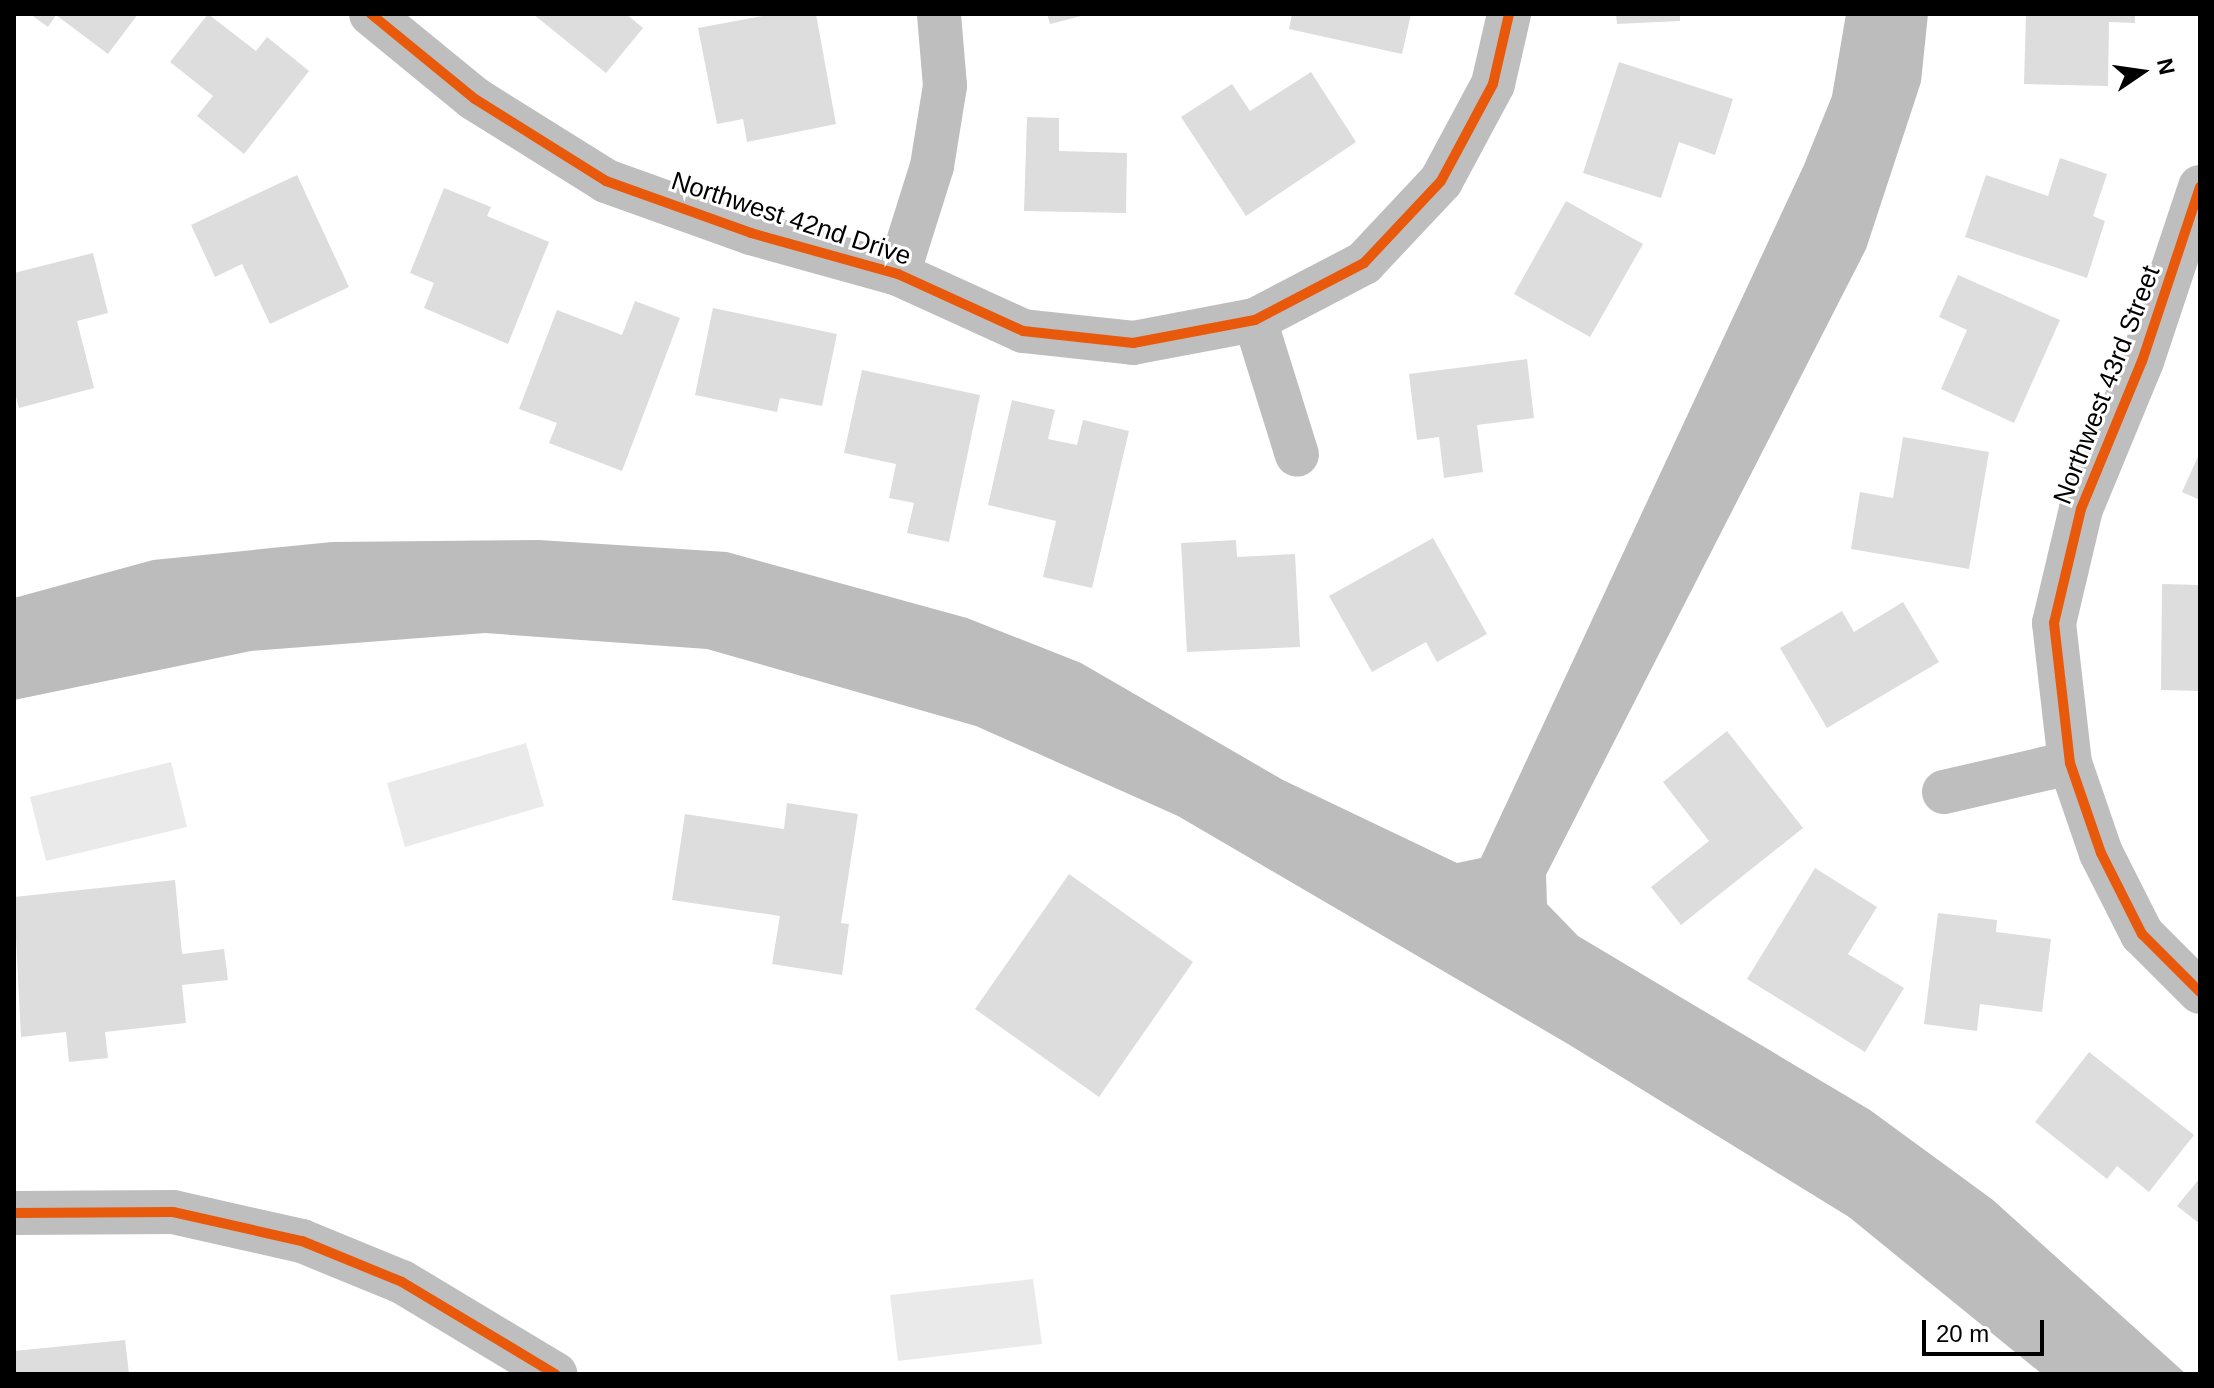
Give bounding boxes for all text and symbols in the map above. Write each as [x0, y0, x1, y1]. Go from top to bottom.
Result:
north arrow [2102, 32, 2182, 112]
text: N [2152, 56, 2180, 77]
street label: Northwest 42nd Drive [667, 166, 915, 272]
street label: Northwest 43rd Street [2047, 261, 2167, 509]
scale bar [1926, 1304, 2048, 1354]
text: 20 m [1936, 1320, 1989, 1347]

